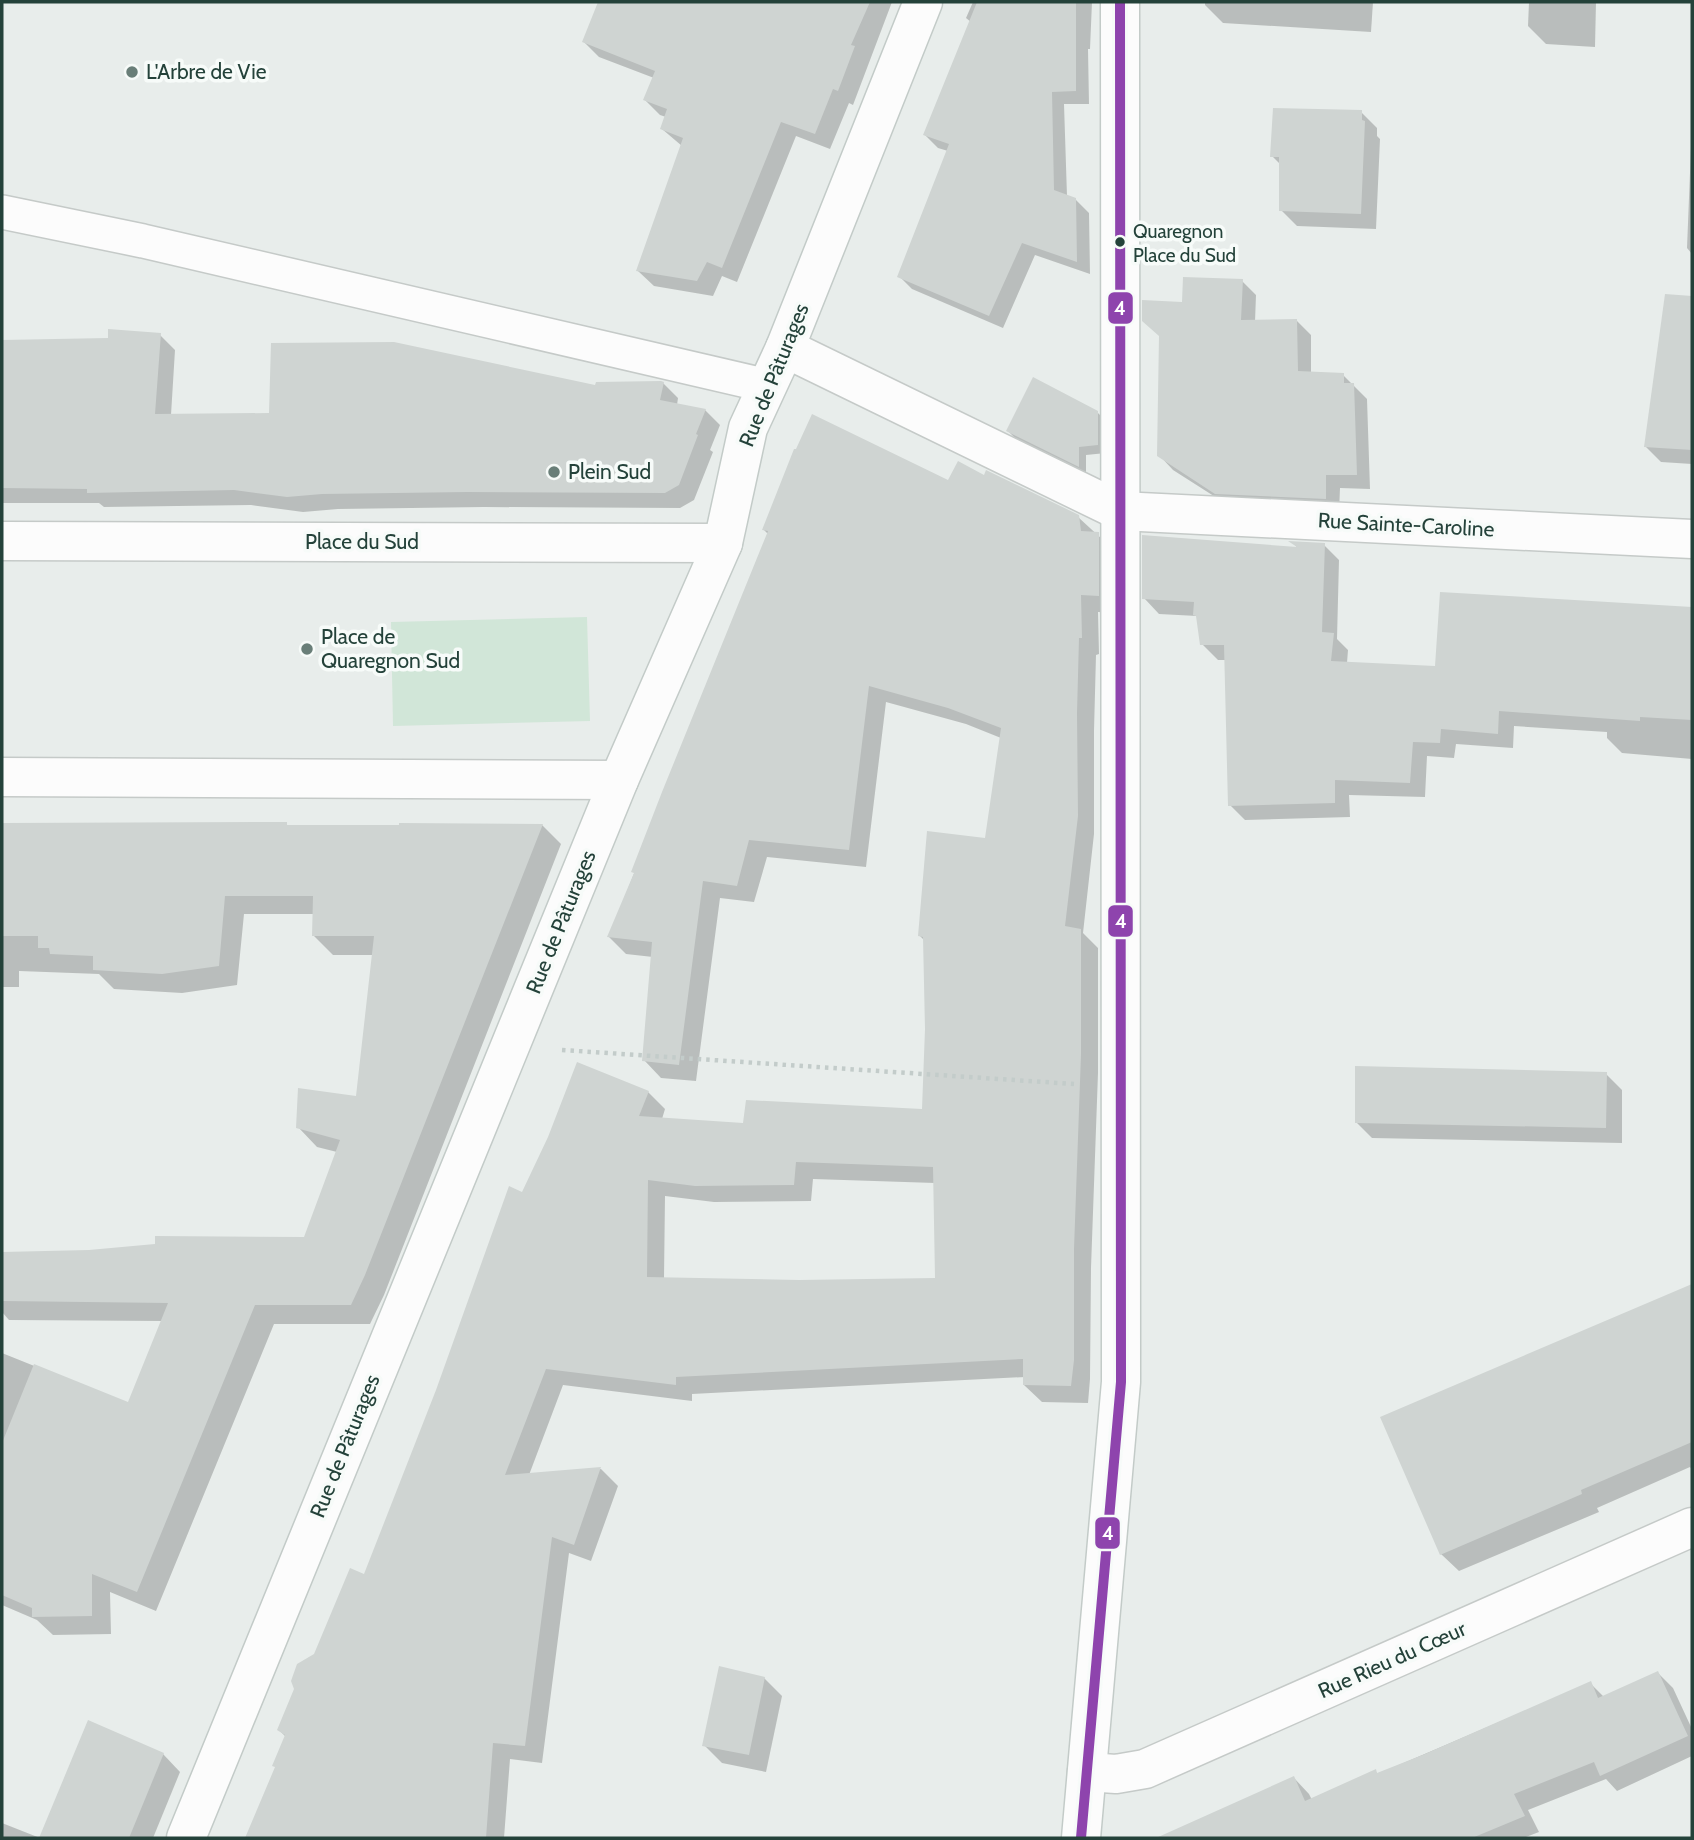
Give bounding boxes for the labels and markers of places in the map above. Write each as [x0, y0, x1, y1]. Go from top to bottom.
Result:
place label: L'Arbre de Vie [146, 59, 267, 84]
marker: L'Arbre de Vie [124, 64, 140, 80]
place label: Quaregnon Place du Sud [1133, 220, 1236, 267]
marker: Quaregnon Place du Sud [1113, 235, 1127, 249]
place label: Plein Sud [568, 459, 651, 484]
marker: Plein Sud [546, 464, 562, 480]
place label: Place de Quaregnon Sud [321, 624, 460, 673]
marker: Place de Quaregnon Sud [299, 641, 315, 657]

